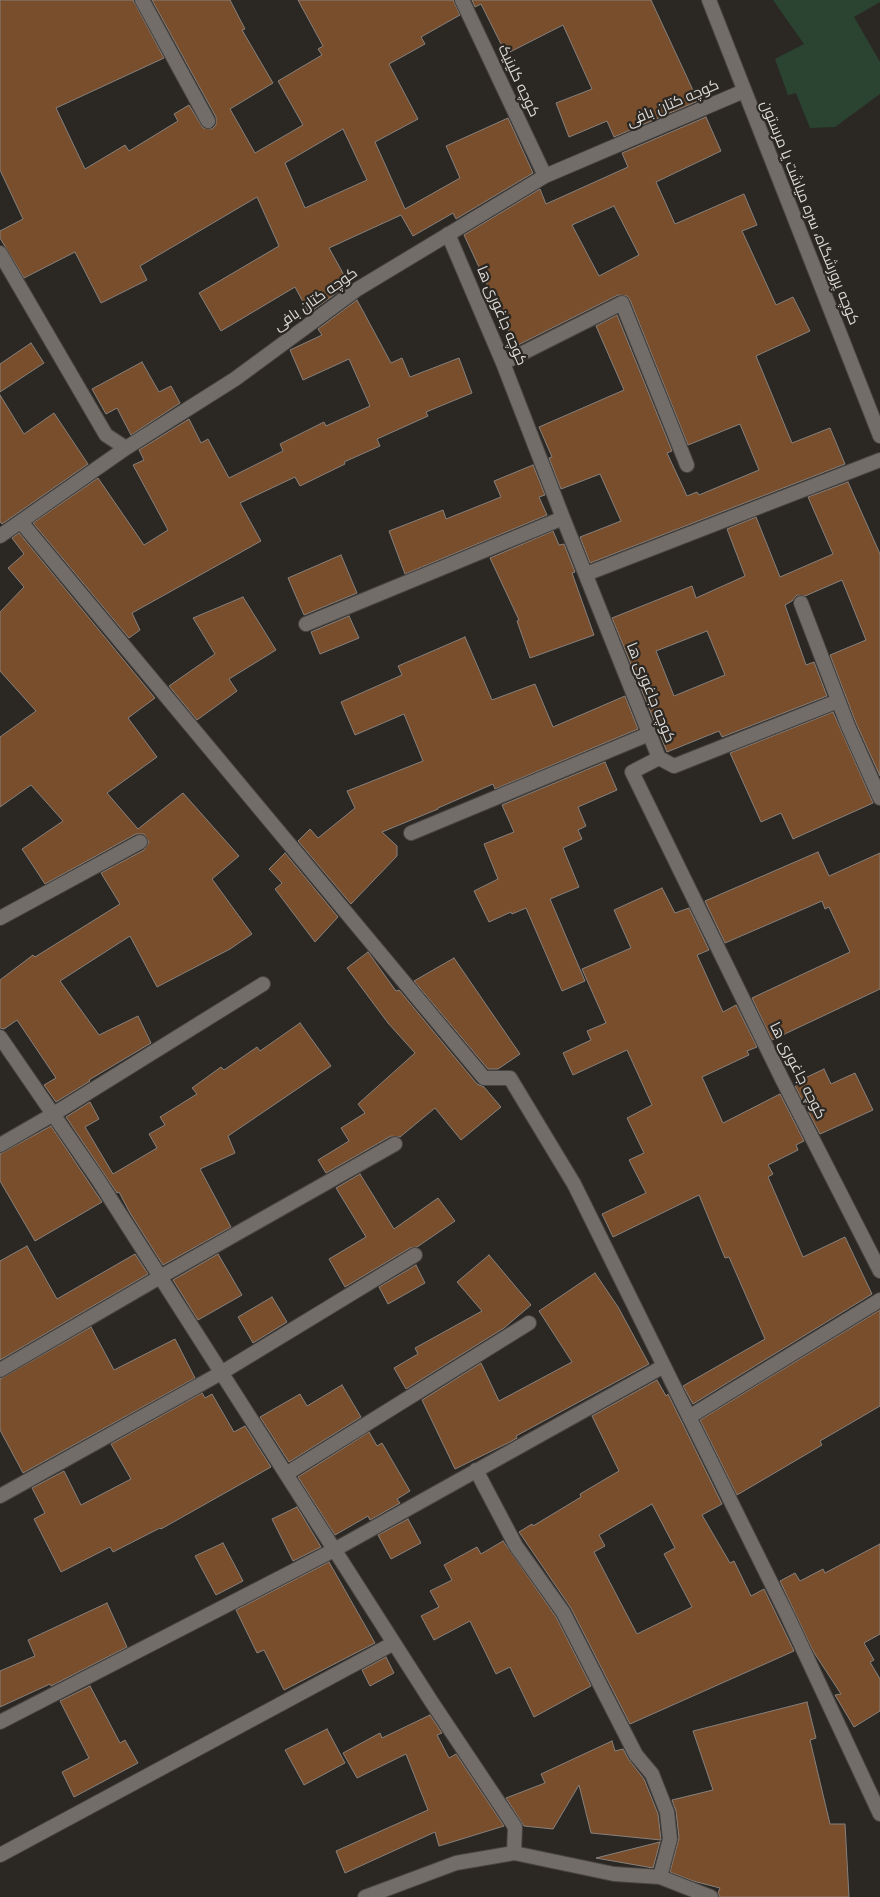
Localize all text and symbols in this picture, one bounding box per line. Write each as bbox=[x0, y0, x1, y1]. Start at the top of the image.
street label: کوچه کلینیک bbox=[493, 42, 543, 120]
street label: کوچه کتان بافی bbox=[624, 76, 722, 132]
street label: کوچه پرورشگاه، سره میاشت یا مرستون bbox=[756, 98, 862, 328]
street label: کوچه جاغوری ها bbox=[472, 263, 530, 369]
street label: کوچه کتان بافی bbox=[270, 264, 362, 336]
street label: کوچه جاغوری ها bbox=[622, 640, 678, 746]
street label: کوچه جاغوری ها bbox=[765, 1019, 829, 1123]

